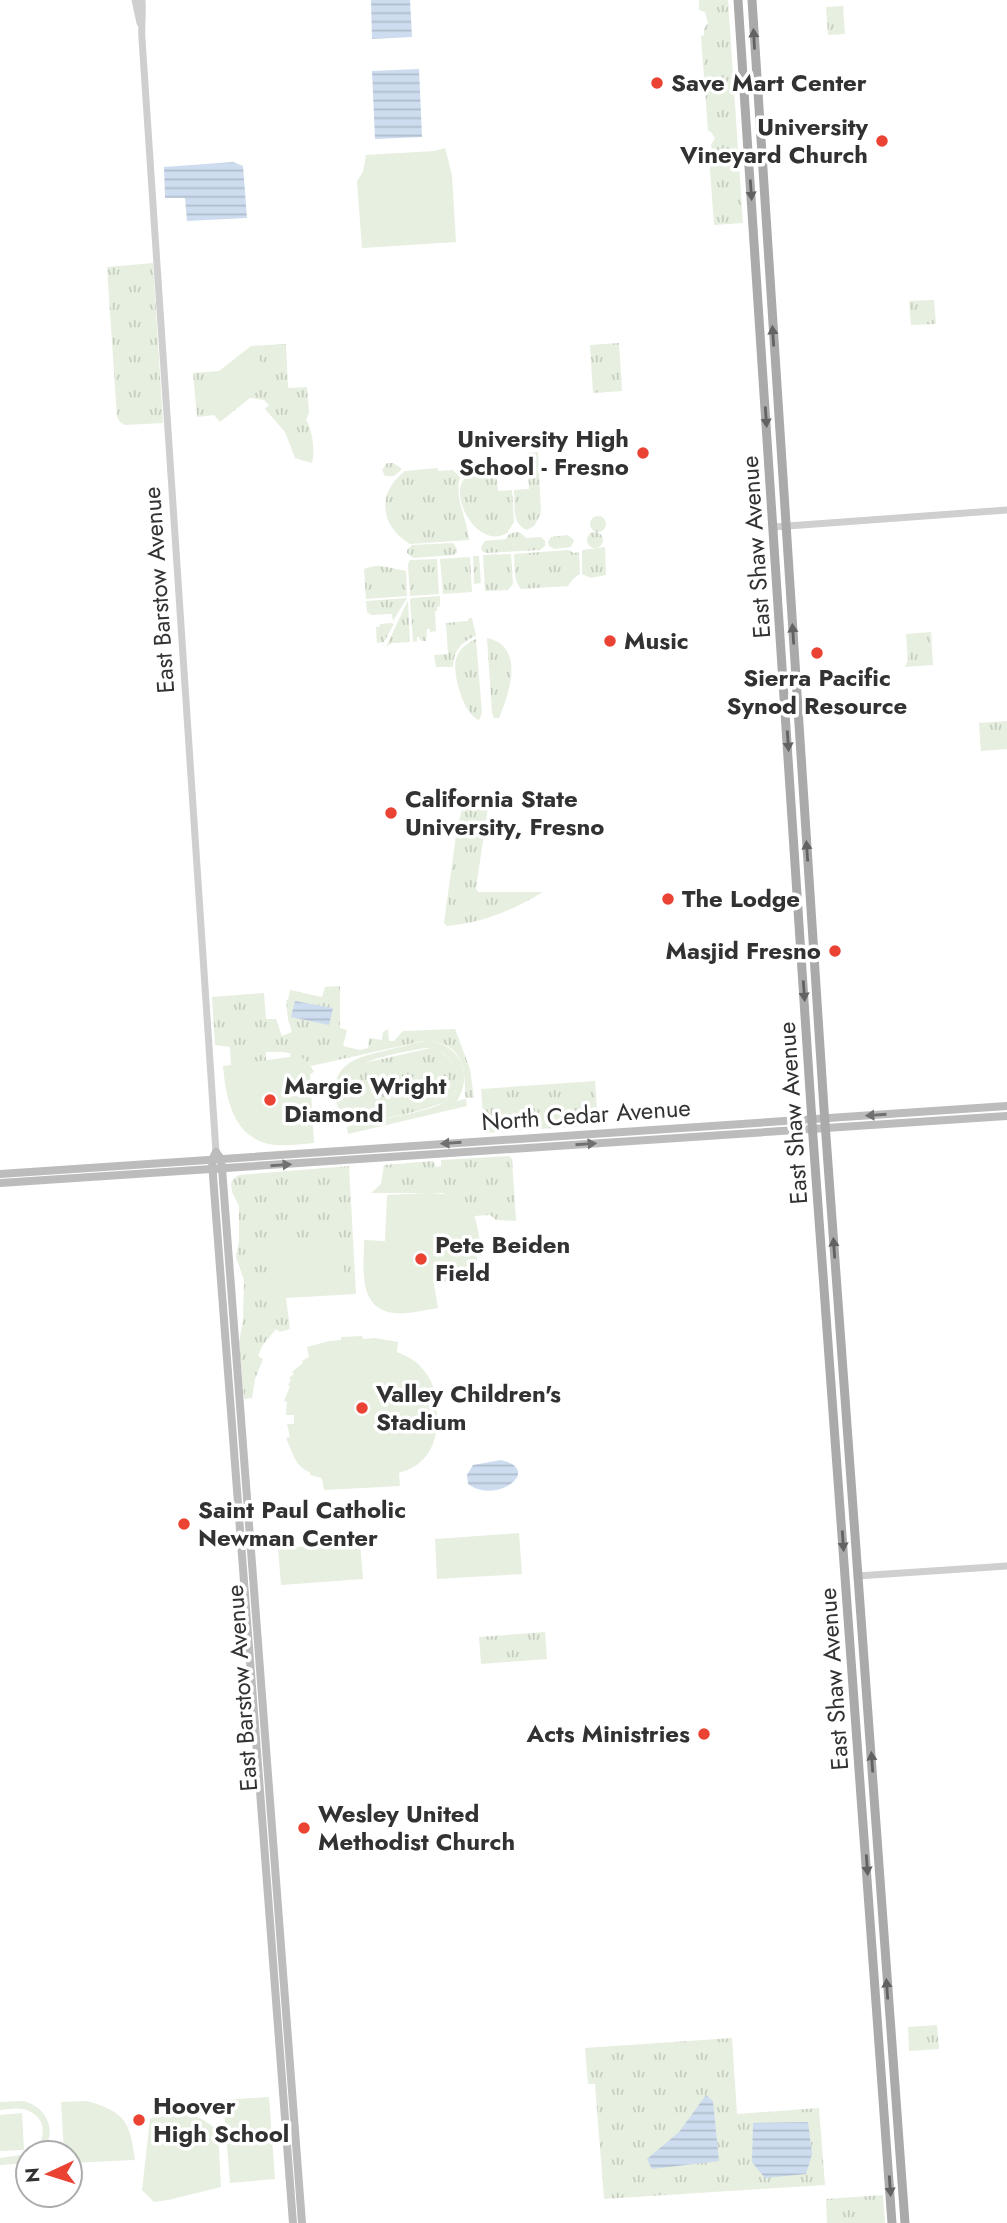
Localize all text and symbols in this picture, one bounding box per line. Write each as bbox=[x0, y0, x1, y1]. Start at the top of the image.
one-way arrow bbox=[749, 27, 760, 49]
place label: Save Mart Center bbox=[671, 65, 867, 100]
marker: Save Mart Center bbox=[649, 75, 665, 91]
place label: University Vineyard Church bbox=[679, 109, 868, 172]
marker: University Vineyard Church bbox=[874, 133, 890, 149]
one-way arrow bbox=[746, 180, 757, 202]
one-way arrow bbox=[767, 324, 778, 346]
one-way arrow bbox=[761, 407, 772, 429]
place label: University High School - Fresno bbox=[457, 421, 629, 484]
marker: University High School - Fresno bbox=[635, 445, 651, 461]
street label: East Shaw Avenue bbox=[732, 455, 779, 639]
street label: East Barstow Avenue bbox=[134, 486, 183, 695]
place label: Music bbox=[624, 623, 689, 658]
one-way arrow bbox=[787, 623, 798, 645]
marker: Music bbox=[602, 633, 618, 649]
marker: Sierra Pacific Synod Resource bbox=[809, 645, 825, 661]
place label: Sierra Pacific Synod Resource bbox=[727, 660, 907, 723]
one-way arrow bbox=[783, 731, 794, 753]
place label: California State University, Fresno bbox=[405, 781, 604, 844]
marker: California State University, Fresno bbox=[383, 805, 399, 821]
one-way arrow bbox=[801, 839, 812, 861]
place label: The Lodge bbox=[682, 881, 800, 916]
marker: The Lodge bbox=[660, 891, 676, 907]
place label: Masjid Fresno bbox=[666, 933, 821, 968]
marker: Masjid Fresno bbox=[827, 943, 843, 959]
one-way arrow bbox=[799, 981, 810, 1003]
street label: East Shaw Avenue bbox=[769, 1021, 816, 1205]
place label: Margie Wright Diamond bbox=[284, 1068, 447, 1131]
street label: North Cedar Avenue bbox=[480, 1090, 692, 1139]
marker: Margie Wright Diamond bbox=[262, 1092, 278, 1108]
one-way arrow bbox=[865, 1109, 887, 1120]
one-way arrow bbox=[440, 1138, 462, 1149]
one-way arrow bbox=[575, 1138, 597, 1149]
one-way arrow bbox=[270, 1159, 292, 1170]
place label: Pete Beiden Field bbox=[435, 1227, 570, 1290]
one-way arrow bbox=[828, 1237, 839, 1259]
marker: Pete Beiden Field bbox=[413, 1251, 429, 1267]
place label: Valley Children's Stadium bbox=[375, 1376, 561, 1439]
marker: Valley Children's Stadium bbox=[354, 1400, 370, 1416]
place label: Saint Paul Catholic Newman Center bbox=[198, 1492, 406, 1555]
marker: Saint Paul Catholic Newman Center bbox=[176, 1516, 192, 1532]
one-way arrow bbox=[838, 1531, 849, 1553]
street label: East Barstow Avenue bbox=[217, 1584, 266, 1793]
street label: East Shaw Avenue bbox=[810, 1587, 857, 1771]
place label: Acts Ministries bbox=[526, 1716, 690, 1751]
marker: Acts Ministries bbox=[696, 1726, 712, 1742]
one-way arrow bbox=[866, 1751, 877, 1773]
place label: Wesley United Methodist Church bbox=[318, 1796, 515, 1859]
marker: Wesley United Methodist Church bbox=[296, 1820, 312, 1836]
one-way arrow bbox=[861, 1854, 872, 1876]
one-way arrow bbox=[882, 1978, 893, 2000]
place label: Hoover High School bbox=[153, 2088, 289, 2151]
marker: Hoover High School bbox=[131, 2112, 147, 2128]
north arrow bbox=[14, 2139, 84, 2209]
text: N bbox=[19, 2167, 47, 2184]
one-way arrow bbox=[885, 2175, 896, 2197]

